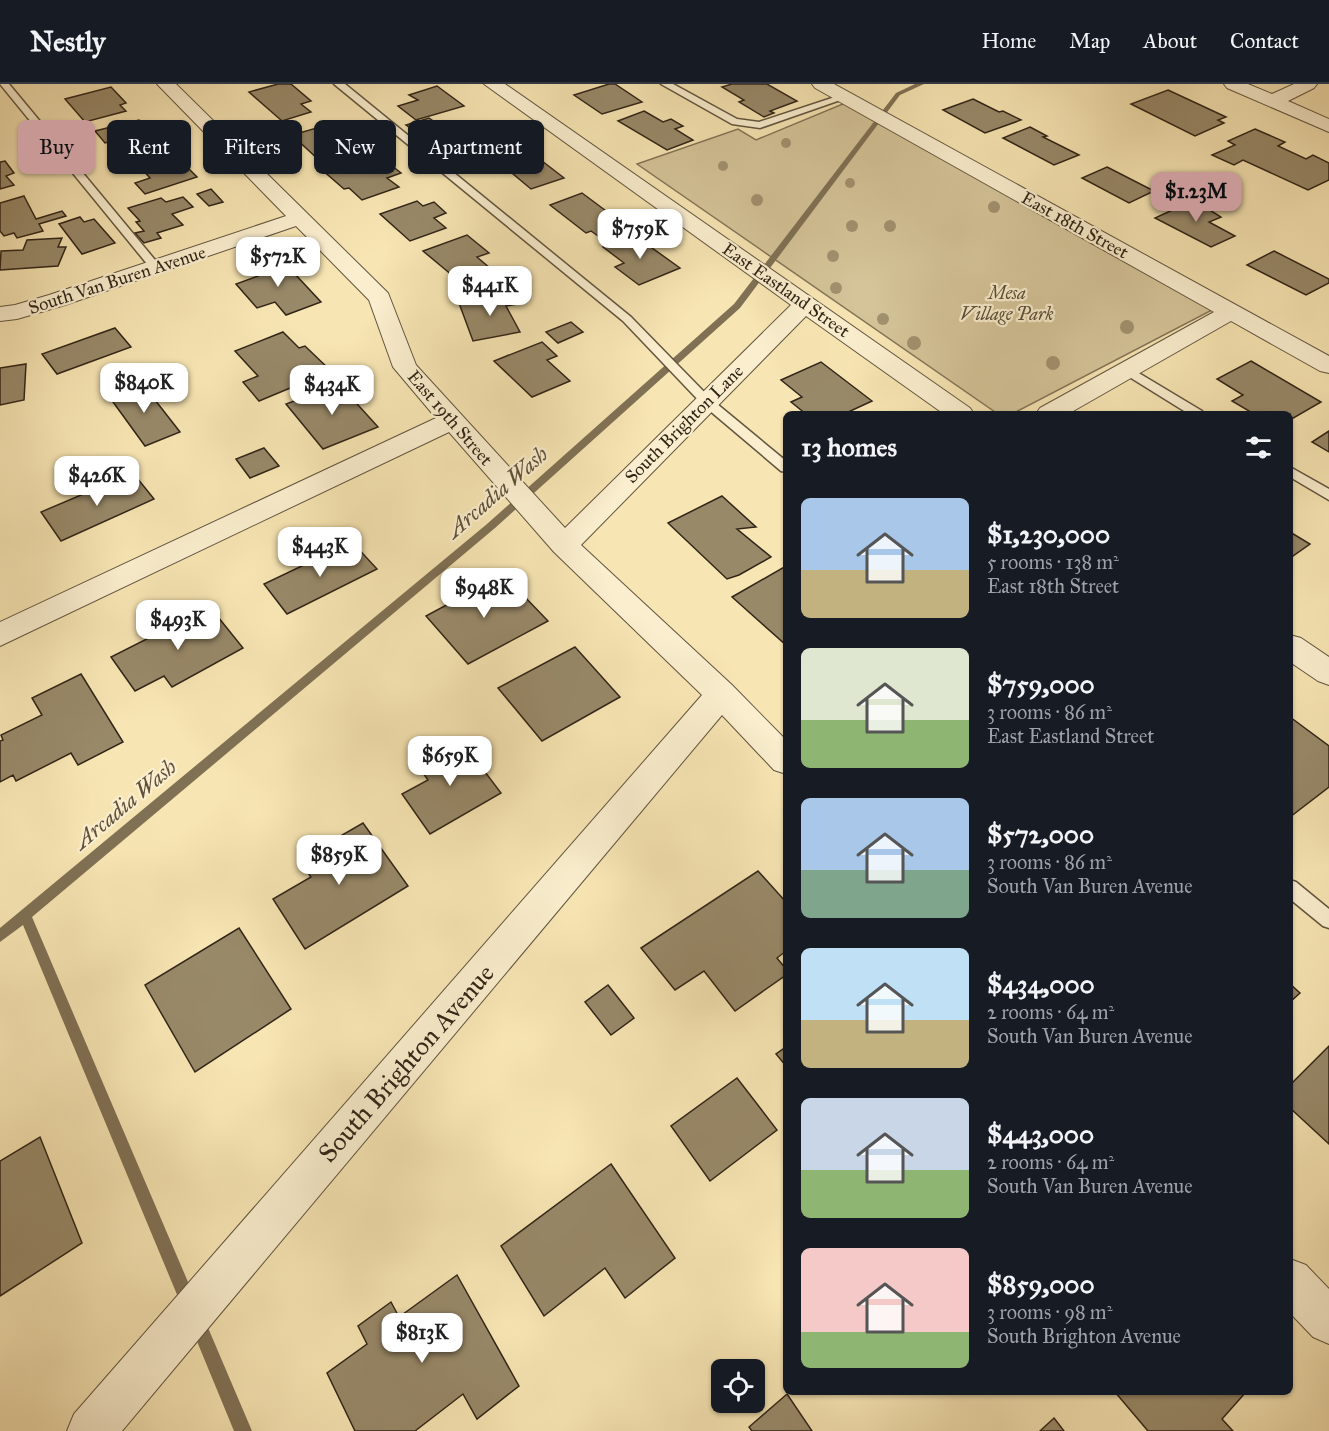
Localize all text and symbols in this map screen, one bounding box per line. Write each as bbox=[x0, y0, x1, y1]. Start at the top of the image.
text: Nestly bbox=[30, 24, 105, 59]
text: Home bbox=[981, 28, 1036, 54]
text: Map bbox=[1069, 28, 1110, 54]
text: About bbox=[1143, 28, 1197, 54]
text: Contact bbox=[1230, 28, 1299, 54]
chip: Buy bbox=[18, 120, 95, 174]
chip: Rent bbox=[107, 120, 191, 174]
chip: Filters bbox=[203, 120, 302, 174]
chip: New bbox=[314, 120, 396, 174]
chip: Apartment bbox=[408, 120, 544, 174]
pin: $1.23M bbox=[1147, 172, 1245, 223]
text: $1.23M bbox=[1165, 179, 1227, 203]
street label: East 18th Street bbox=[1018, 187, 1133, 264]
pin: $759K bbox=[598, 209, 682, 260]
text: $759K bbox=[612, 216, 668, 240]
pin: $572K bbox=[236, 237, 320, 288]
street label: East Eastland Street bbox=[718, 238, 854, 343]
street label: South Van Buren Avenue bbox=[26, 241, 208, 319]
text: $572K bbox=[250, 244, 306, 268]
pin: $441K bbox=[448, 266, 532, 317]
text: $441K bbox=[462, 273, 518, 297]
park label: Mesa Village Park bbox=[960, 282, 1054, 325]
street label: South Brighton Lane bbox=[620, 360, 749, 489]
pin: $840K bbox=[102, 363, 186, 414]
pin: $434K bbox=[290, 365, 374, 416]
street label: East 19th Street bbox=[403, 366, 498, 471]
text: $840K bbox=[114, 370, 174, 394]
text: $434K bbox=[304, 372, 360, 396]
text: 13 homes bbox=[801, 431, 897, 463]
icon: filters bbox=[1242, 431, 1275, 464]
water label: Arcadia Wash bbox=[439, 440, 554, 545]
pin: $426K bbox=[55, 456, 139, 507]
text: $426K bbox=[68, 463, 126, 487]
text: $1,230,000 bbox=[987, 518, 1110, 550]
icon: home bbox=[849, 522, 921, 594]
pin: $443K bbox=[278, 527, 362, 578]
text: $443K bbox=[292, 534, 348, 558]
text: 5 rooms · 138 m² bbox=[987, 550, 1119, 574]
pin: $948K bbox=[442, 568, 526, 619]
text: East 18th Street bbox=[987, 574, 1119, 598]
text: $948K bbox=[455, 575, 513, 599]
pin: $493K bbox=[136, 600, 220, 651]
text: $493K bbox=[150, 607, 206, 631]
text: $759,000 bbox=[987, 668, 1095, 700]
icon: home bbox=[849, 672, 921, 744]
text: 3 rooms · 86 m² bbox=[987, 700, 1112, 724]
text: East Eastland Street bbox=[987, 724, 1154, 748]
pin: $659K bbox=[408, 736, 492, 787]
text: $659K bbox=[422, 743, 478, 767]
water label: Arcadia Wash bbox=[67, 753, 182, 856]
text: $572,000 bbox=[987, 818, 1094, 850]
icon: home bbox=[849, 822, 921, 894]
pin: $859K bbox=[297, 835, 381, 886]
text: $859K bbox=[311, 842, 367, 866]
text: 3 rooms · 86 m² bbox=[987, 850, 1112, 874]
text: South Van Buren Avenue bbox=[987, 874, 1193, 898]
street label: South Brighton Avenue bbox=[311, 957, 501, 1169]
text: $434,000 bbox=[987, 968, 1095, 1000]
icon: home bbox=[849, 972, 921, 1044]
text: 2 rooms · 64 m² bbox=[987, 1000, 1114, 1024]
text: South Van Buren Avenue bbox=[987, 1024, 1193, 1048]
text: $443,000 bbox=[987, 1118, 1094, 1150]
icon: home bbox=[849, 1122, 921, 1194]
text: 2 rooms · 64 m² bbox=[987, 1150, 1114, 1174]
text: South Van Buren Avenue bbox=[987, 1174, 1193, 1198]
text: $859,000 bbox=[987, 1268, 1095, 1300]
icon: home bbox=[849, 1272, 921, 1344]
text: 3 rooms · 98 m² bbox=[987, 1300, 1112, 1324]
pin: $813K bbox=[380, 1313, 464, 1364]
text: $813K bbox=[396, 1320, 448, 1344]
text: South Brighton Avenue bbox=[987, 1324, 1181, 1348]
map controls bbox=[711, 1359, 765, 1413]
button: locate bbox=[711, 1359, 765, 1413]

